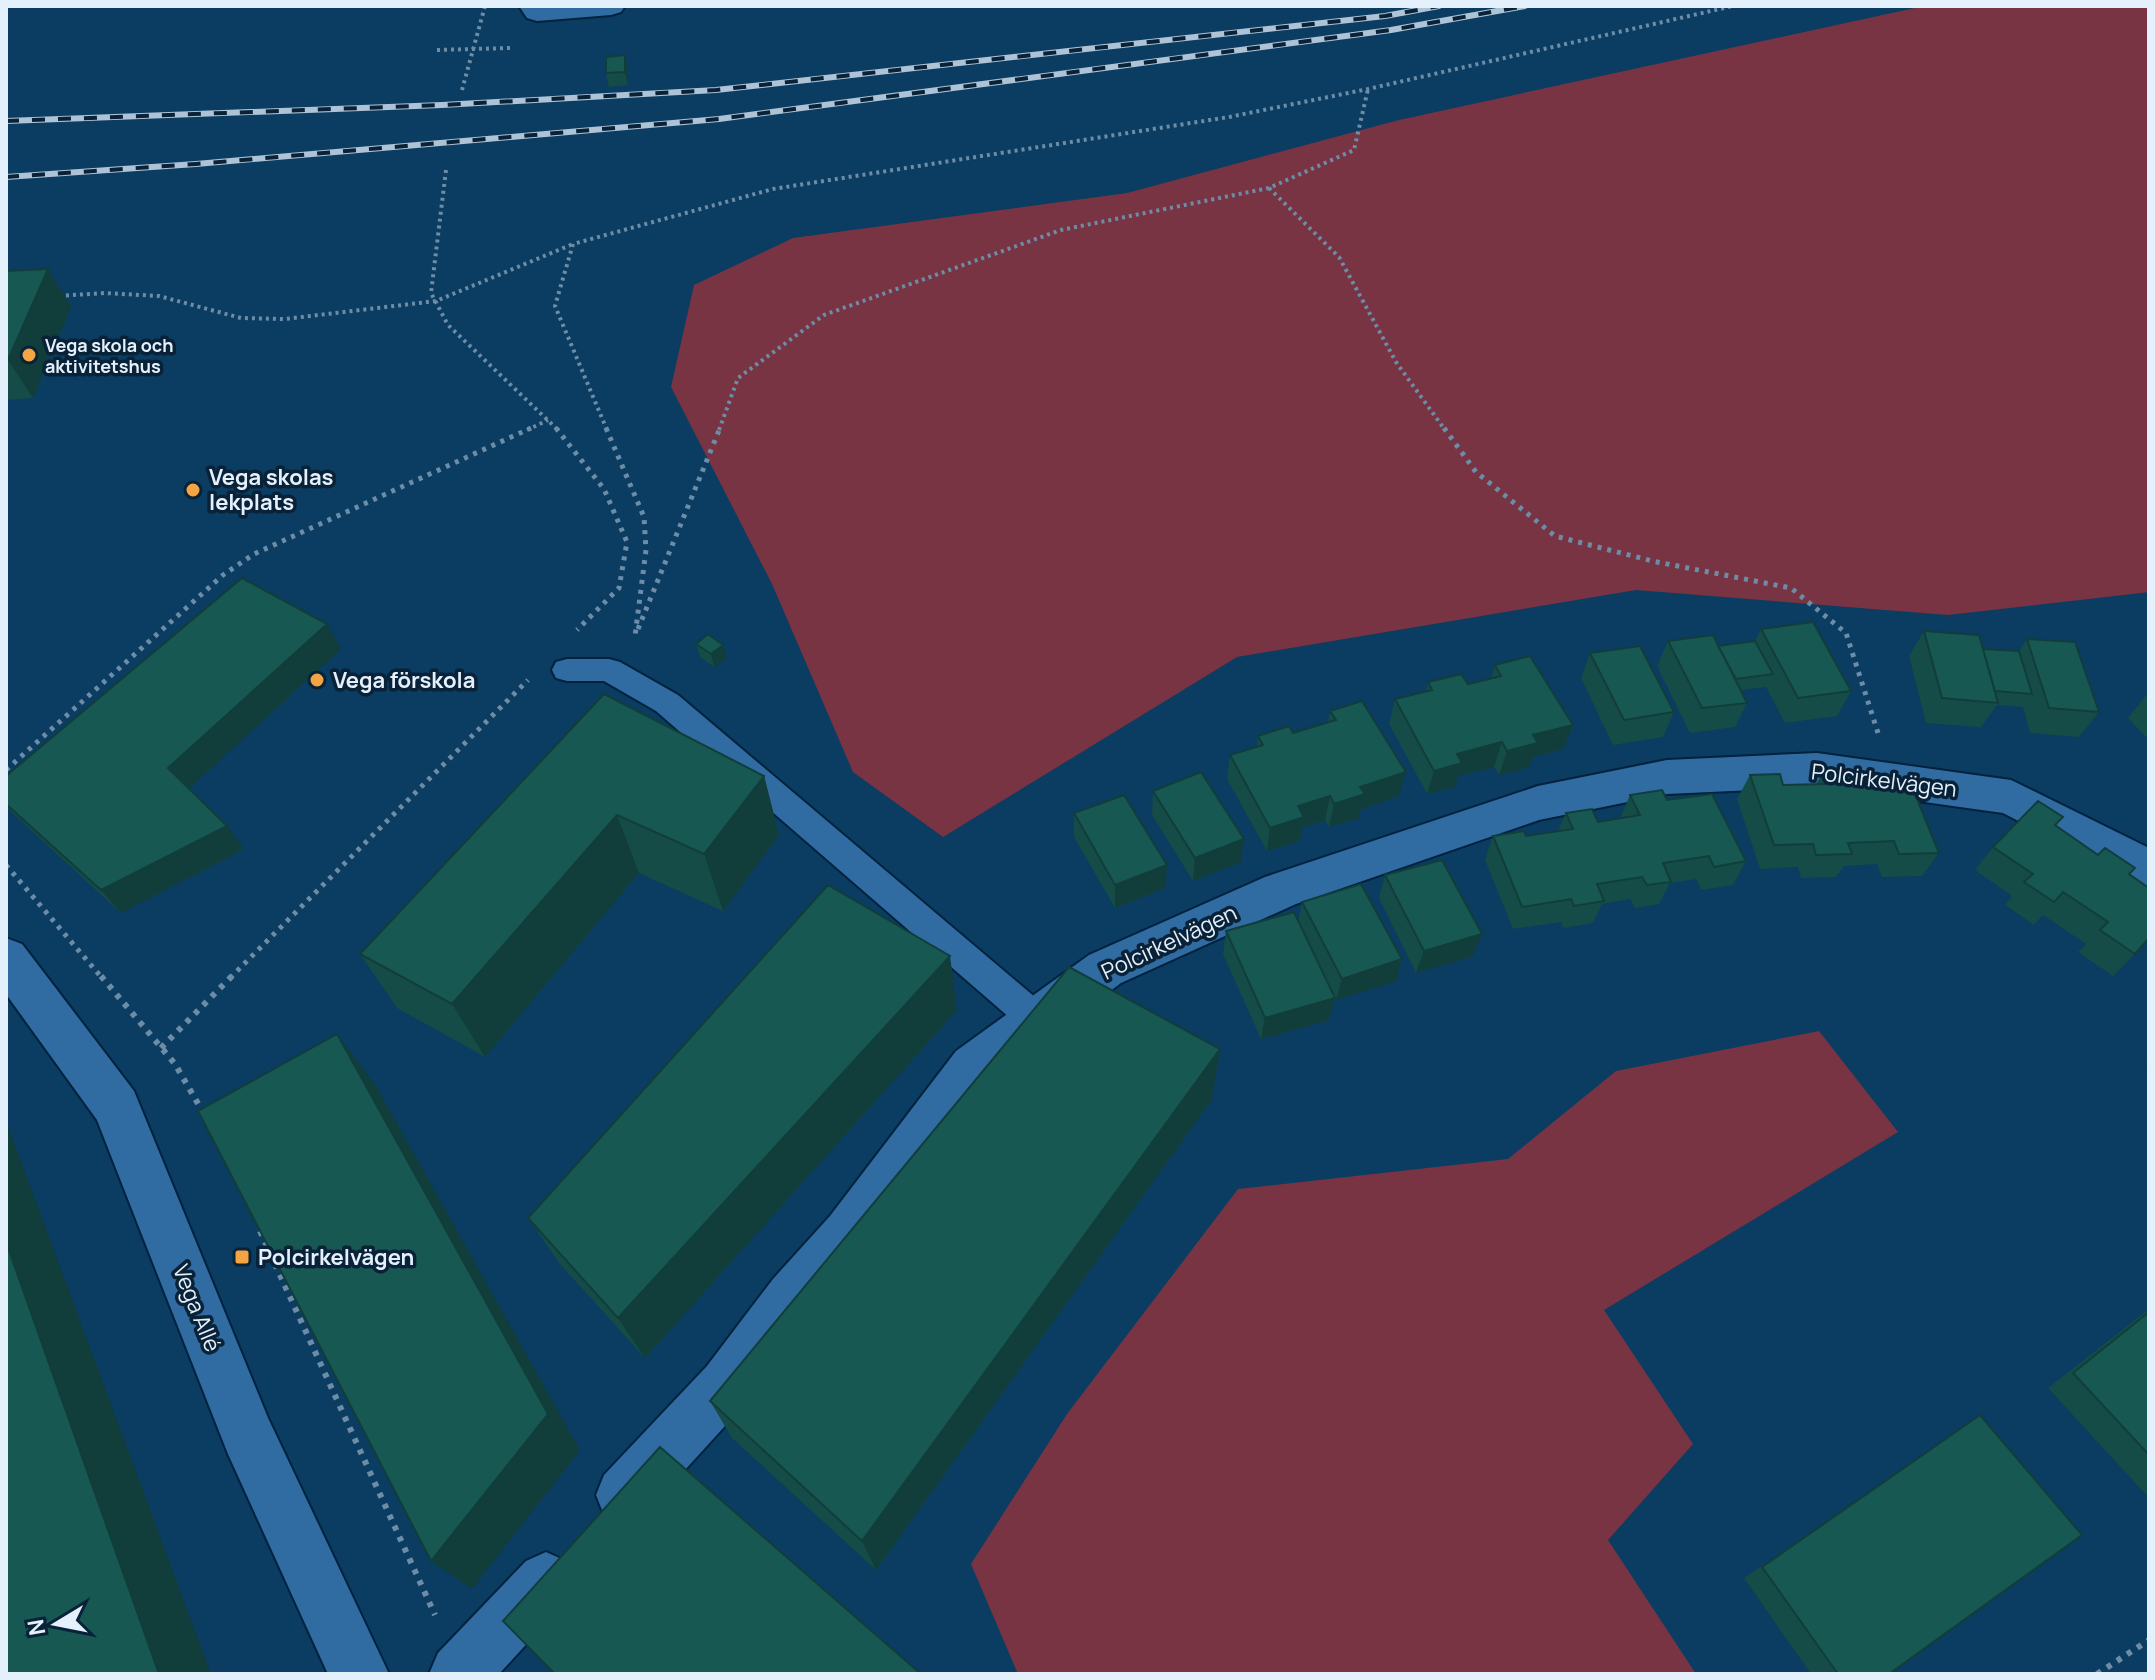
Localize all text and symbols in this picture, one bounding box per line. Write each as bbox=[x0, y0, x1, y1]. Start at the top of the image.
place label: Vega skola och aktivitetshus bbox=[45, 333, 173, 378]
marker: Vega skola och aktivitetshus bbox=[20, 346, 38, 364]
place label: Vega skolas lekplats bbox=[209, 462, 334, 517]
marker: Vega skolas lekplats bbox=[184, 481, 202, 499]
place label: Vega förskola bbox=[333, 665, 475, 695]
marker: Vega förskola bbox=[308, 671, 326, 689]
street label: Polcirkelvägen bbox=[1810, 756, 1958, 804]
street label: Polcirkelvägen bbox=[1096, 897, 1242, 987]
place label: Polcirkelvägen bbox=[258, 1242, 414, 1272]
marker: Polcirkelvägen bbox=[233, 1248, 251, 1266]
street label: Vega Allé bbox=[166, 1260, 228, 1356]
north arrow bbox=[16, 1584, 96, 1664]
text: N bbox=[20, 1617, 52, 1638]

